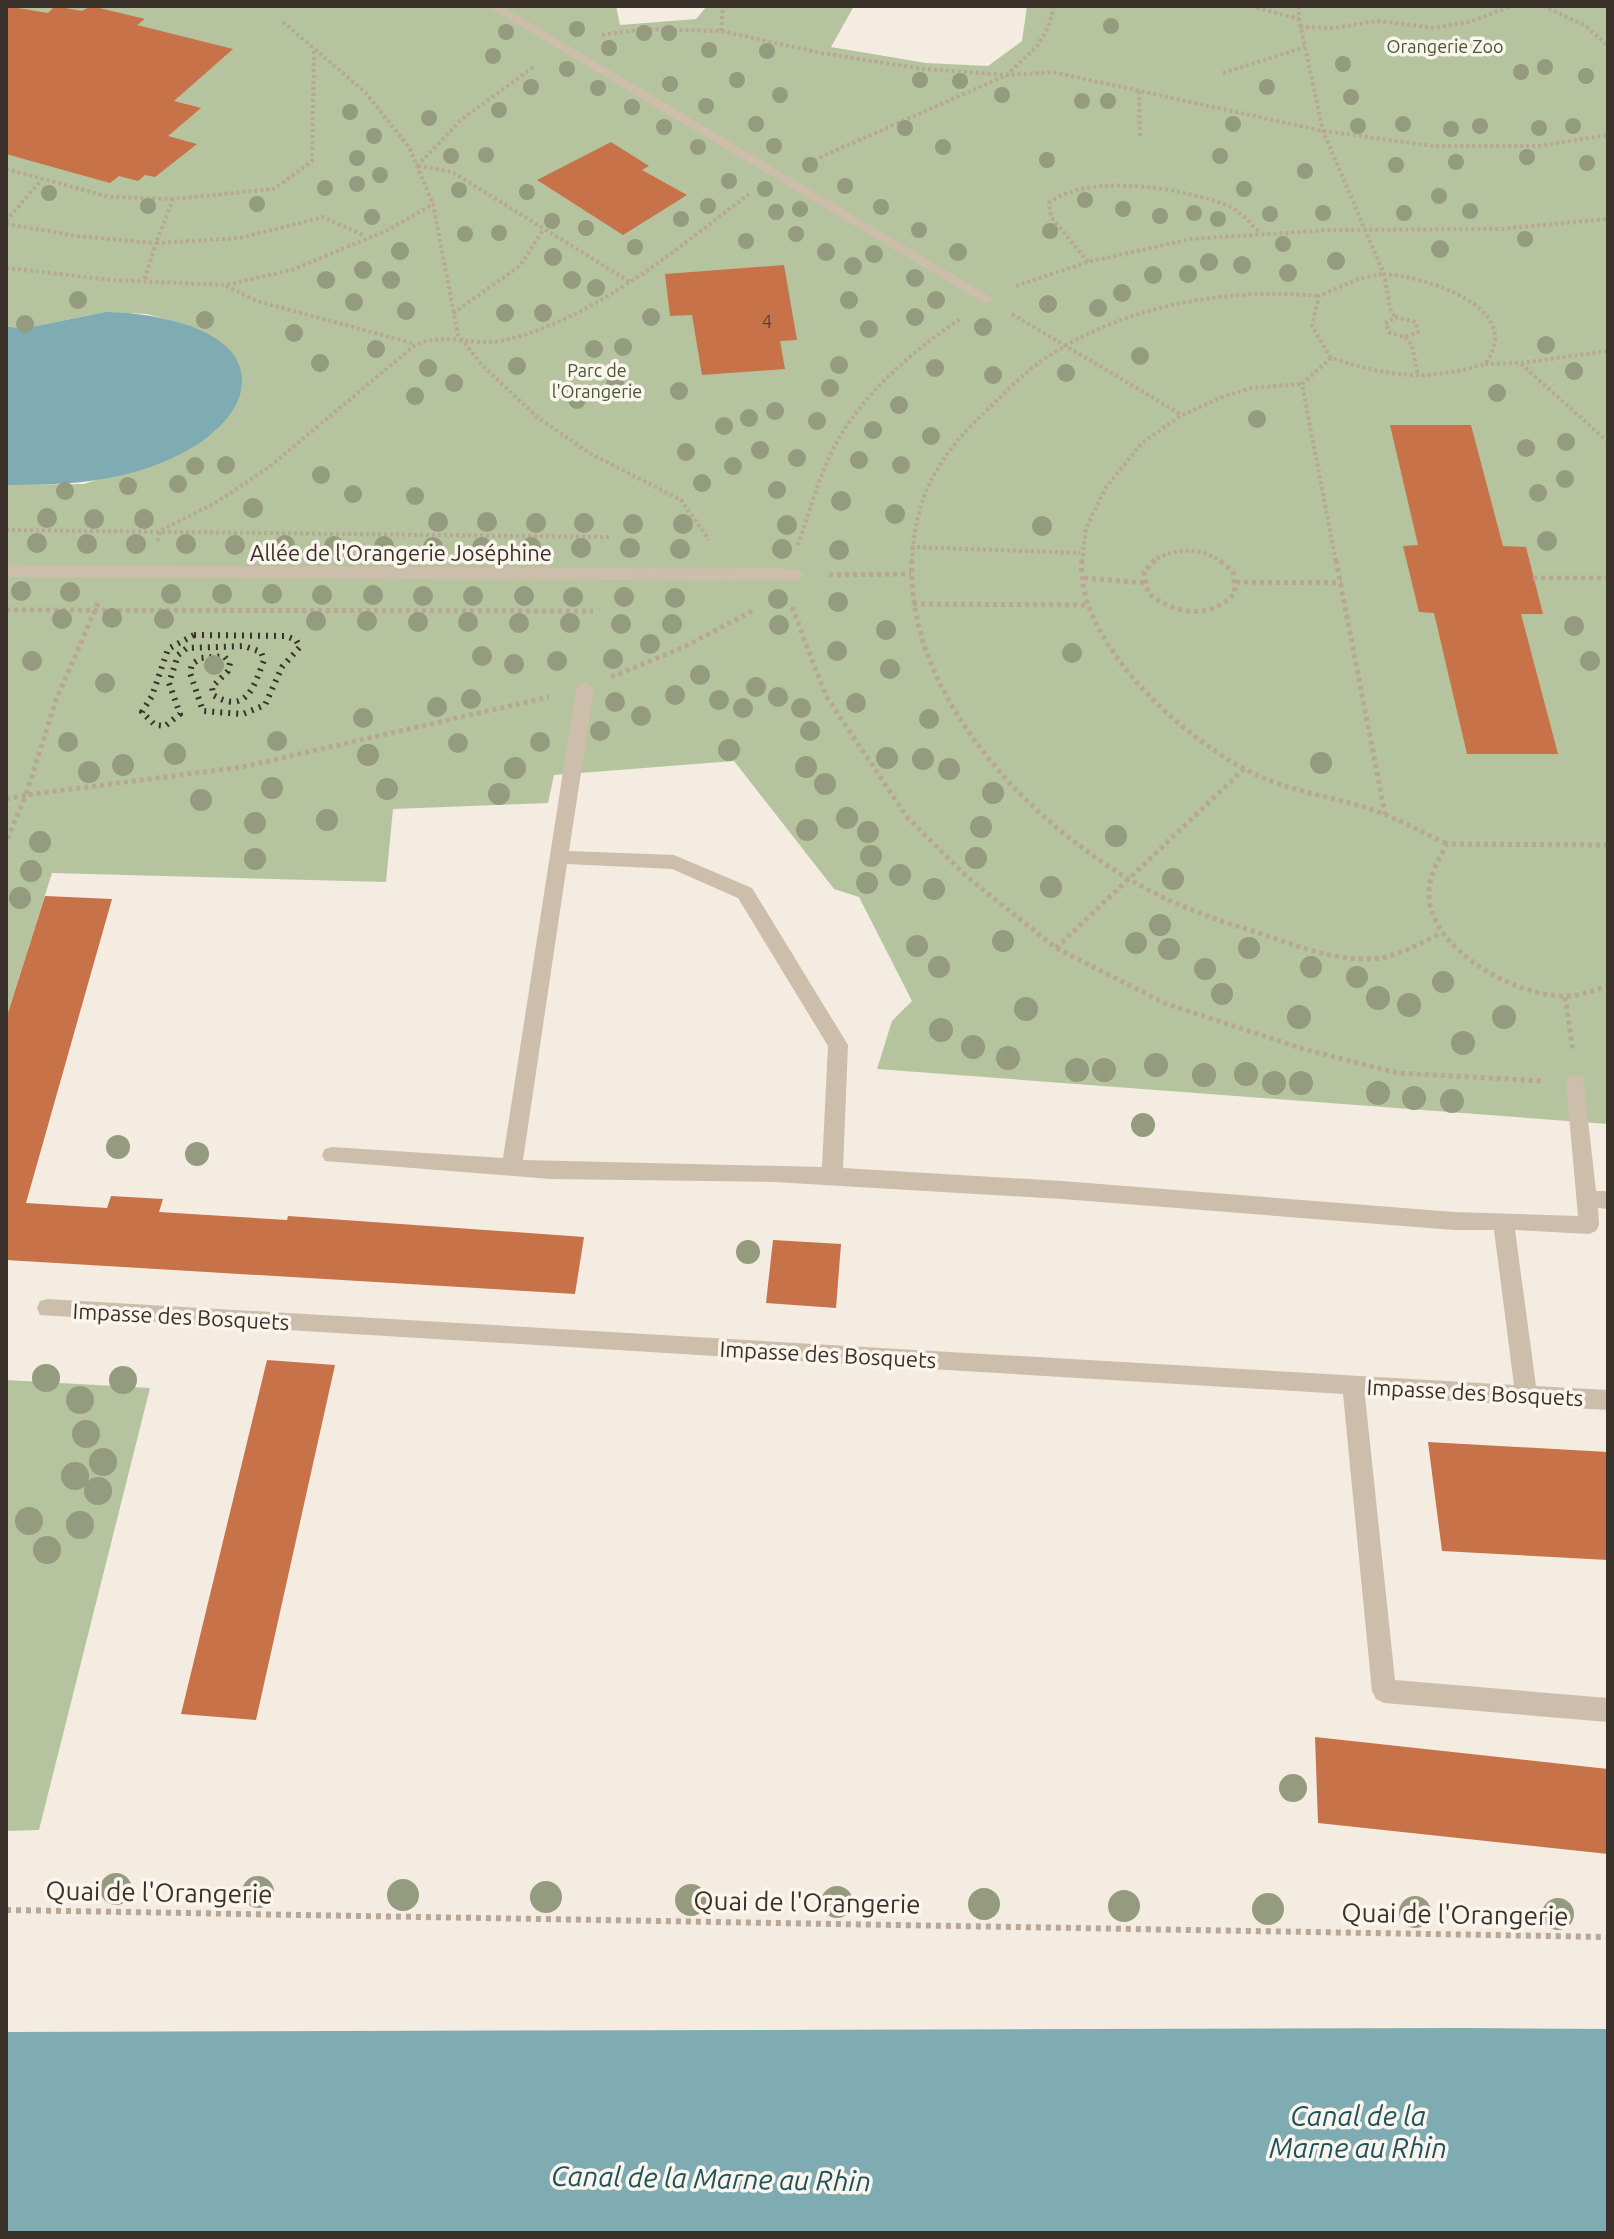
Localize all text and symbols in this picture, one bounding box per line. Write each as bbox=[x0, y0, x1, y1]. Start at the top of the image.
park label: Orangerie Zoo bbox=[1387, 36, 1503, 56]
house number: 4 bbox=[762, 311, 772, 331]
park label: Parc de l'Orangerie bbox=[552, 360, 642, 401]
street label: Allée de l'Orangerie Joséphine bbox=[250, 540, 552, 565]
street label: Impasse des Bosquets bbox=[72, 1298, 290, 1334]
street label: Impasse des Bosquets bbox=[719, 1336, 937, 1372]
street label: Impasse des Bosquets bbox=[1366, 1374, 1584, 1410]
street label: Quai de l'Orangerie bbox=[45, 1876, 273, 1908]
street label: Quai de l'Orangerie bbox=[693, 1886, 921, 1918]
street label: Quai de l'Orangerie bbox=[1341, 1898, 1569, 1930]
water label: Canal de la Marne au Rhin bbox=[1269, 2100, 1447, 2163]
water label: Canal de la Marne au Rhin bbox=[551, 2160, 871, 2196]

